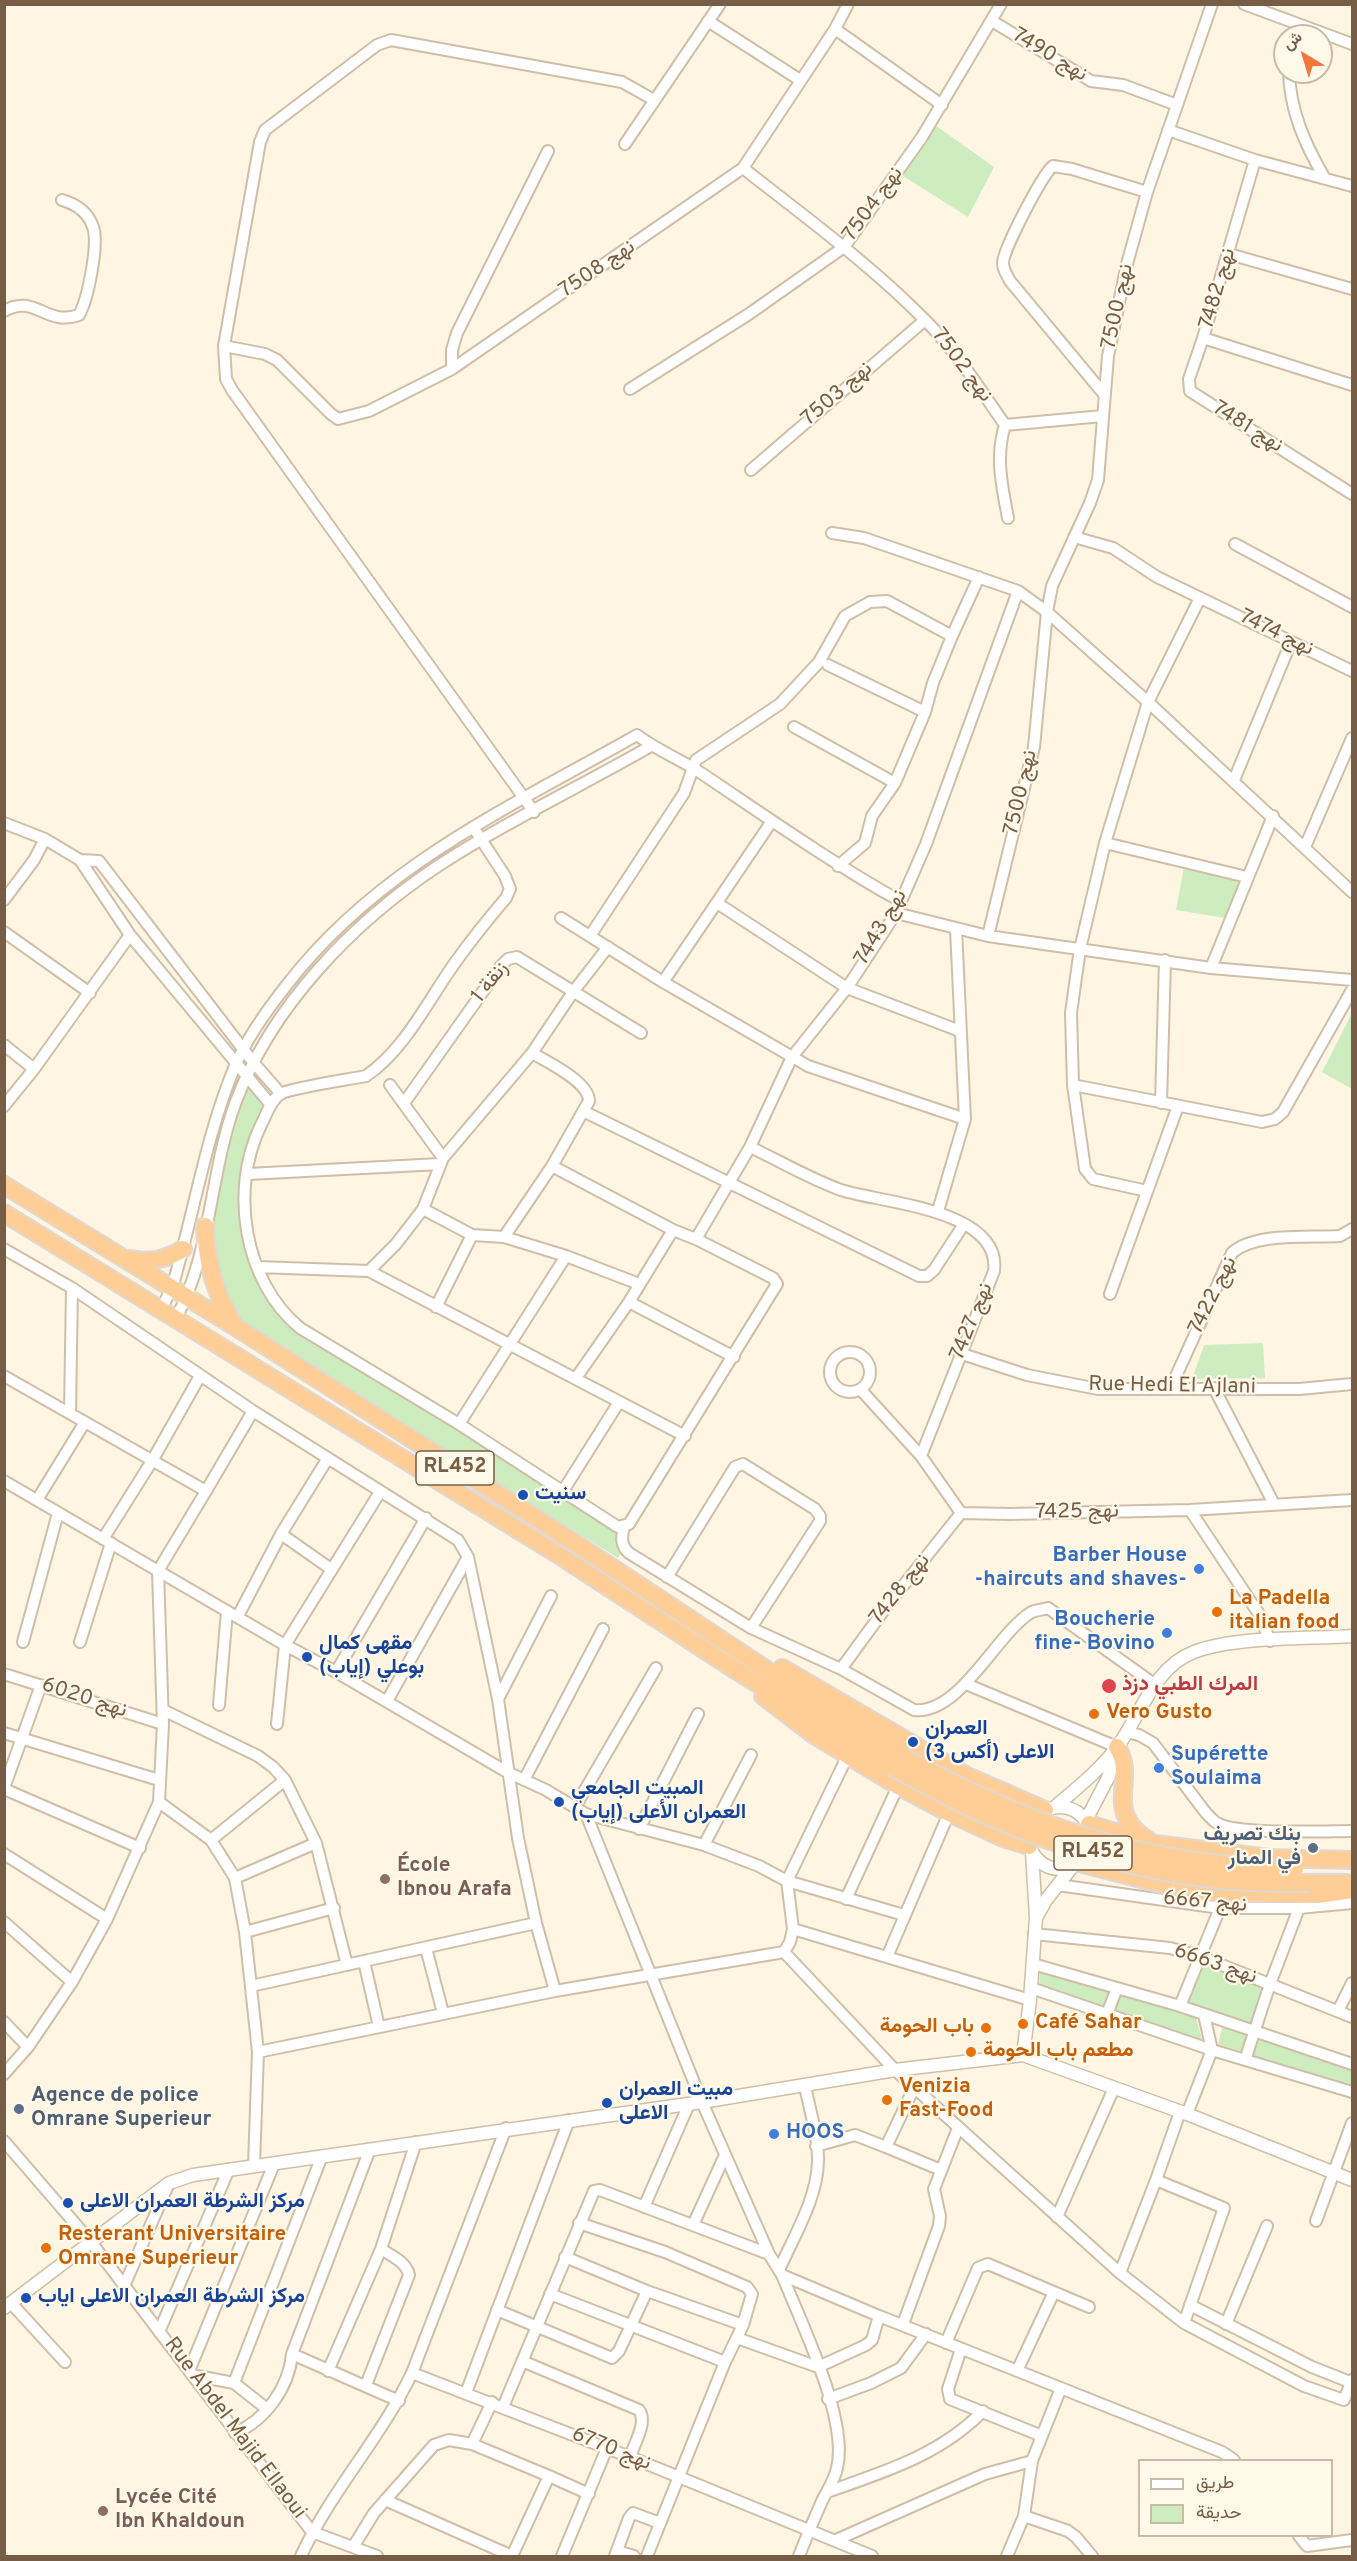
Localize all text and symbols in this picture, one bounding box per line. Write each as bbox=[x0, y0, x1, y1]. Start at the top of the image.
street label: نهج 7490 bbox=[1007, 24, 1091, 88]
north arrow bbox=[1273, 24, 1333, 84]
text: ش bbox=[1279, 28, 1307, 55]
street label: نهج 7504 bbox=[838, 163, 910, 247]
street label: نهج 7508 bbox=[555, 235, 641, 305]
street label: نهج 7482 bbox=[1195, 246, 1243, 332]
street label: نهج 7500 bbox=[1098, 262, 1140, 352]
street label: نهج 7502 bbox=[925, 324, 997, 408]
street label: نهج 7503 bbox=[797, 357, 879, 433]
street label: نهج 7481 bbox=[1207, 397, 1287, 459]
street label: نهج 7474 bbox=[1235, 605, 1317, 663]
street label: نهج 7500 bbox=[1000, 748, 1044, 838]
street label: نهج 7443 bbox=[850, 886, 914, 970]
street label: زنقة 1 bbox=[467, 957, 515, 1009]
street label: نهج 7422 bbox=[1184, 1253, 1244, 1339]
street label: نهج 7427 bbox=[946, 1280, 1000, 1364]
street label: Rue Hedi El Ajlani bbox=[1088, 1373, 1256, 1401]
road number: RL452 bbox=[416, 1451, 494, 1485]
place label: سنيت bbox=[535, 1482, 586, 1508]
marker: سنيت bbox=[516, 1488, 530, 1502]
street label: نهج 7425 bbox=[1035, 1500, 1119, 1526]
place label: Barber House -haircuts and shaves- bbox=[975, 1544, 1187, 1594]
street label: نهج 7428 bbox=[865, 1549, 937, 1631]
marker: Barber House -haircuts and shaves- bbox=[1192, 1562, 1206, 1576]
place label: La Padella italian food bbox=[1229, 1587, 1340, 1637]
marker: La Padella italian food bbox=[1210, 1605, 1224, 1619]
place label: Boucherie fine- Bovino bbox=[1035, 1608, 1155, 1658]
marker: Boucherie fine- Bovino bbox=[1160, 1626, 1174, 1640]
place label: مقهى كمال بوعلي (إياب) bbox=[319, 1632, 424, 1682]
marker: مقهى كمال بوعلي (إياب) bbox=[300, 1650, 314, 1664]
street label: نهج 6020 bbox=[38, 1673, 130, 1725]
place label: المرك الطبي دزذ bbox=[1122, 1673, 1258, 1699]
marker: المرك الطبي دزذ bbox=[1100, 1677, 1118, 1695]
place label: Vero Gusto bbox=[1106, 1701, 1212, 1727]
marker: Vero Gusto bbox=[1087, 1707, 1101, 1721]
place label: العمران الاعلى (أكس 3) bbox=[925, 1717, 1054, 1767]
marker: العمران الاعلى (أكس 3) bbox=[906, 1735, 920, 1749]
place label: Supérette Soulaima bbox=[1171, 1743, 1268, 1793]
marker: Supérette Soulaima bbox=[1152, 1761, 1166, 1775]
place label: المبيت الجامعي العمران الأعلى (إياب) bbox=[571, 1777, 746, 1827]
marker: المبيت الجامعي العمران الأعلى (إياب) bbox=[552, 1795, 566, 1809]
place label: بنك تصريف في المنار bbox=[1203, 1823, 1301, 1873]
road number: RL452 bbox=[1054, 1836, 1132, 1870]
marker: بنك تصريف في المنار bbox=[1306, 1841, 1320, 1855]
place label: École Ibnou Arafa bbox=[397, 1854, 512, 1904]
marker: École Ibnou Arafa bbox=[378, 1872, 392, 1886]
street label: نهج 6667 bbox=[1162, 1887, 1248, 1919]
street label: نهج 6663 bbox=[1170, 1939, 1260, 1991]
place label: Café Sahar bbox=[1035, 2011, 1142, 2037]
place label: باب الحومة bbox=[880, 2015, 974, 2041]
marker: Café Sahar bbox=[1016, 2017, 1030, 2031]
marker: باب الحومة bbox=[979, 2021, 993, 2035]
place label: مطعم باب الحومة bbox=[983, 2039, 1134, 2065]
marker: مطعم باب الحومة bbox=[964, 2045, 978, 2059]
place label: Venizia Fast-Food bbox=[899, 2075, 994, 2125]
place label: مبيت العمران الاعلى bbox=[619, 2078, 733, 2128]
place label: Agence de police Omrane Superieur bbox=[31, 2084, 211, 2134]
marker: Venizia Fast-Food bbox=[880, 2093, 894, 2107]
marker: مبيت العمران الاعلى bbox=[600, 2096, 614, 2110]
marker: Agence de police Omrane Superieur bbox=[12, 2102, 26, 2116]
place label: HOOS bbox=[786, 2121, 844, 2147]
marker: HOOS bbox=[767, 2127, 781, 2141]
place label: مركز الشرطة العمران الاعلى bbox=[80, 2190, 305, 2216]
marker: مركز الشرطة العمران الاعلى bbox=[61, 2196, 75, 2210]
place label: Resterant Universitaire Omrane Superieur bbox=[58, 2223, 286, 2273]
marker: Resterant Universitaire Omrane Superieur bbox=[39, 2241, 53, 2255]
place label: مركز الشرطة العمران الاعلى اياب bbox=[38, 2285, 305, 2311]
marker: مركز الشرطة العمران الاعلى اياب bbox=[19, 2291, 33, 2305]
street label: Rue Abdel Majid Ellaoui bbox=[158, 2333, 310, 2525]
street label: نهج 6770 bbox=[568, 2423, 654, 2477]
legend bbox=[1138, 2459, 1333, 2537]
text: طريق bbox=[1196, 2472, 1234, 2495]
place label: Lycée Cité Ibn Khaldoun bbox=[115, 2486, 245, 2536]
text: حديقة bbox=[1196, 2502, 1242, 2525]
marker: Lycée Cité Ibn Khaldoun bbox=[96, 2504, 110, 2518]

